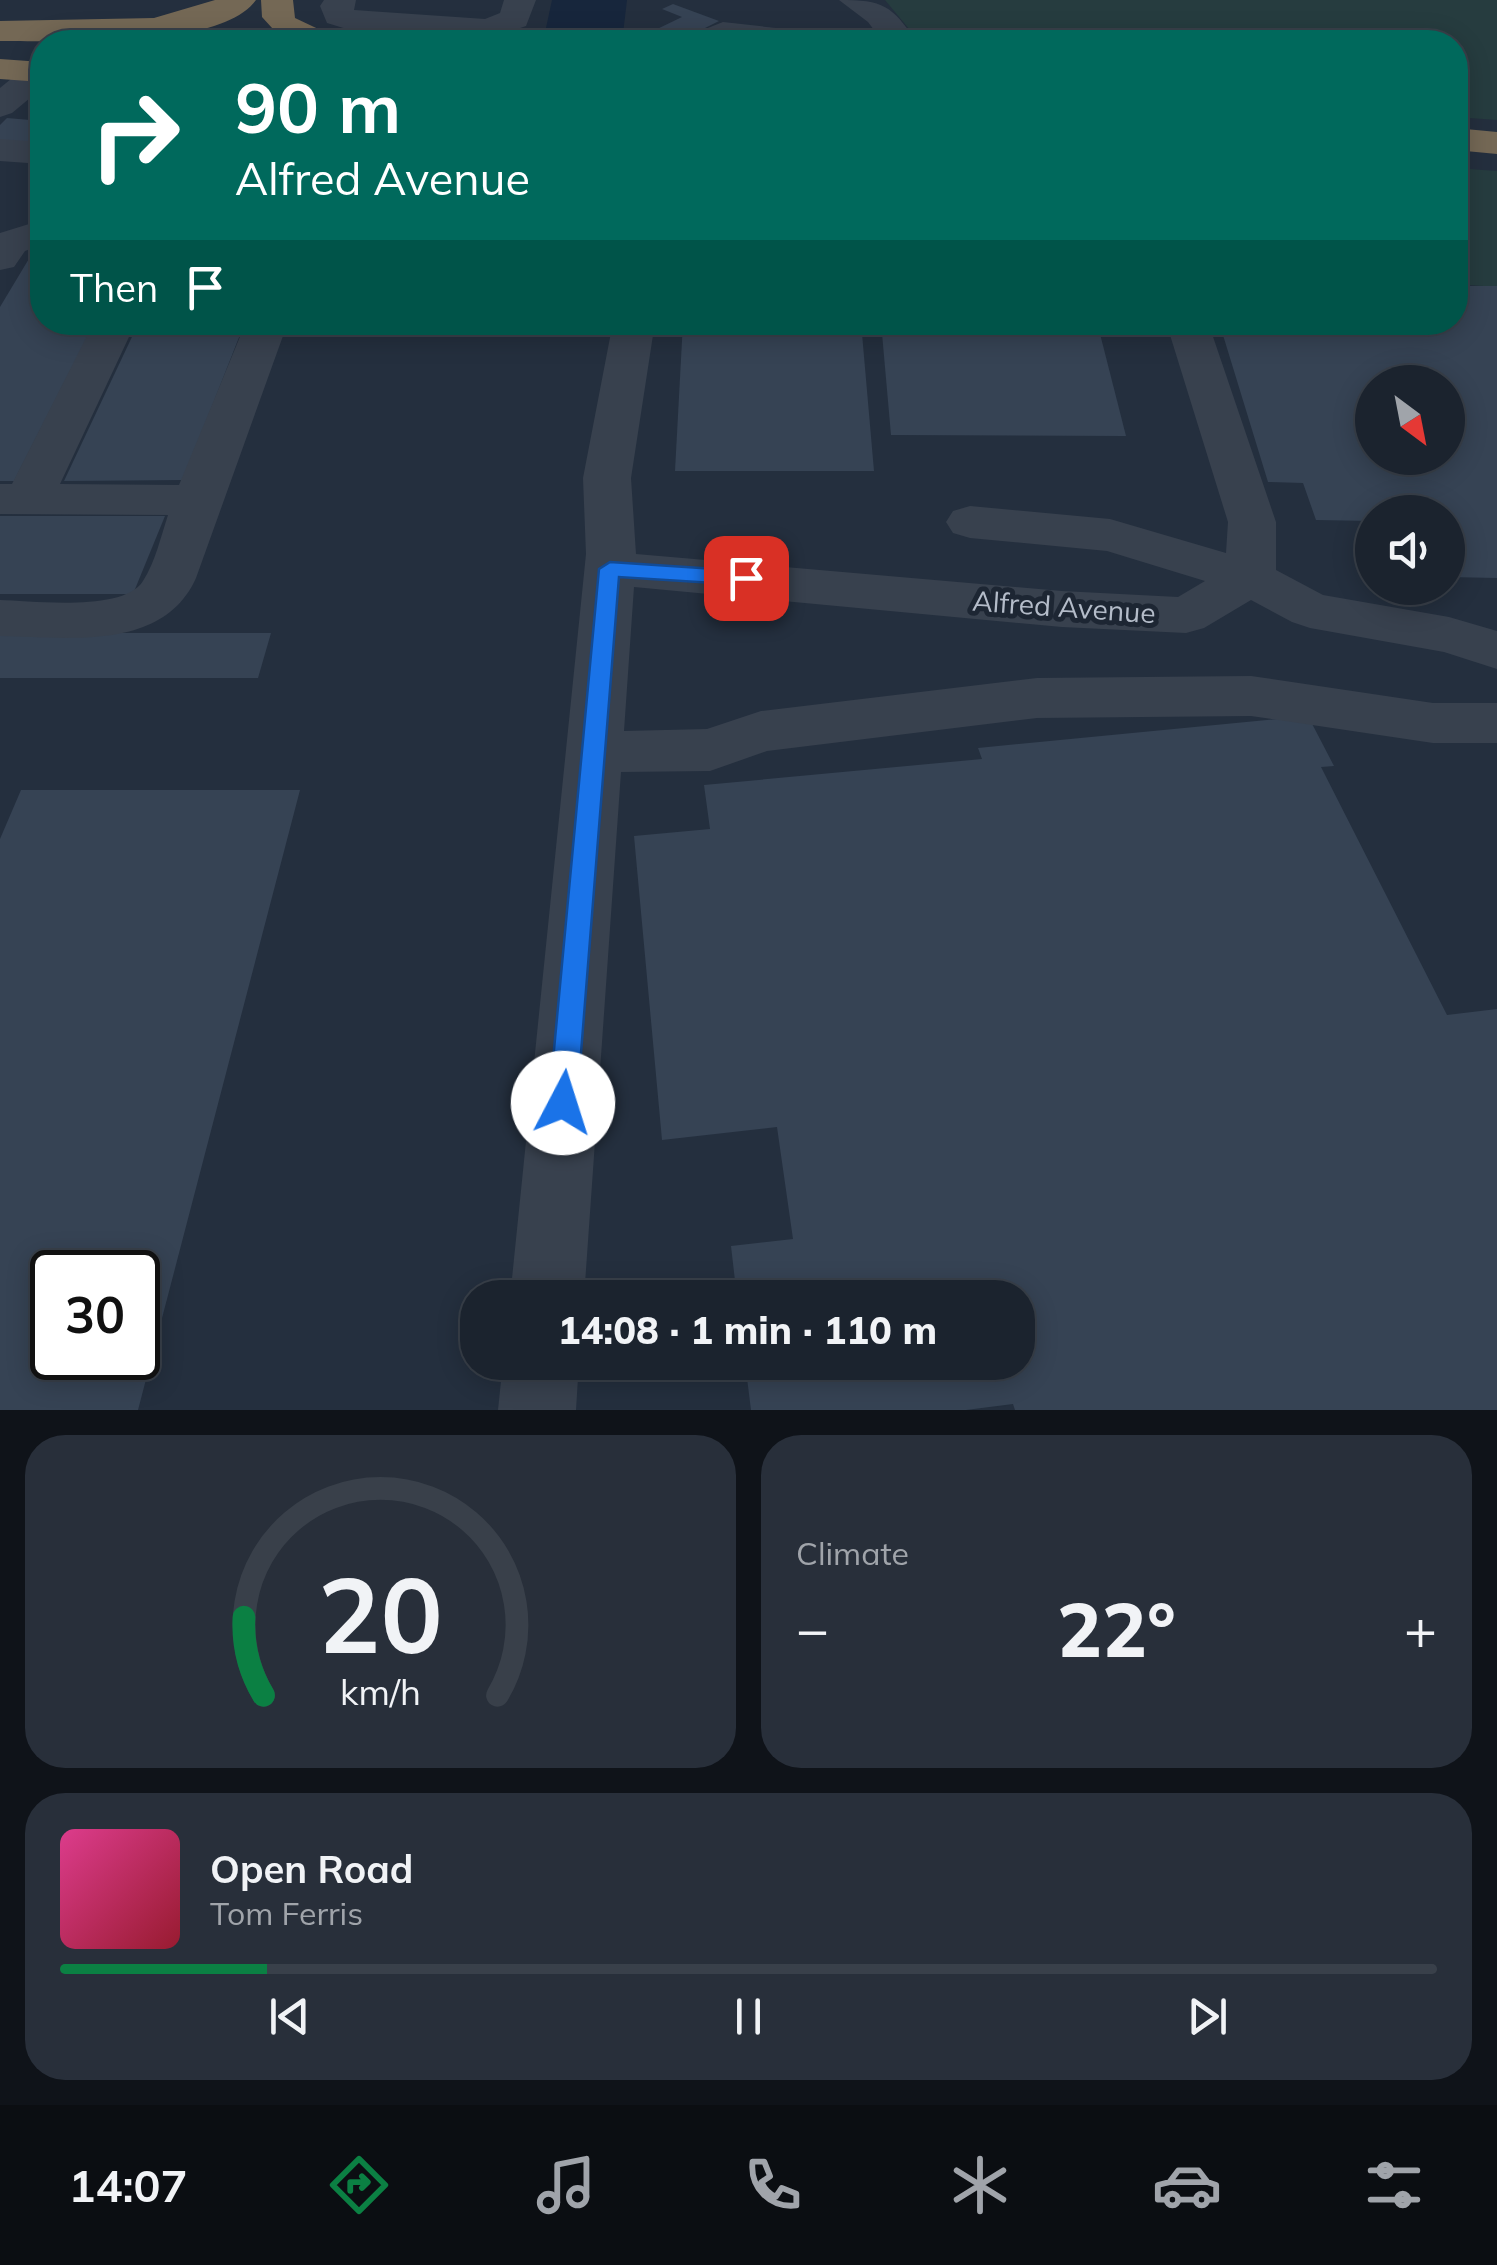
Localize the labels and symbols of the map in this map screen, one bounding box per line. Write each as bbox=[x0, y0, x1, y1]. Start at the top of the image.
north arrow bbox=[1355, 365, 1465, 475]
pin bbox=[704, 536, 789, 621]
street label: Alfred Avenue bbox=[971, 583, 1157, 630]
position arrow bbox=[511, 1051, 615, 1155]
speed limit sign: 30 bbox=[30, 1250, 160, 1380]

